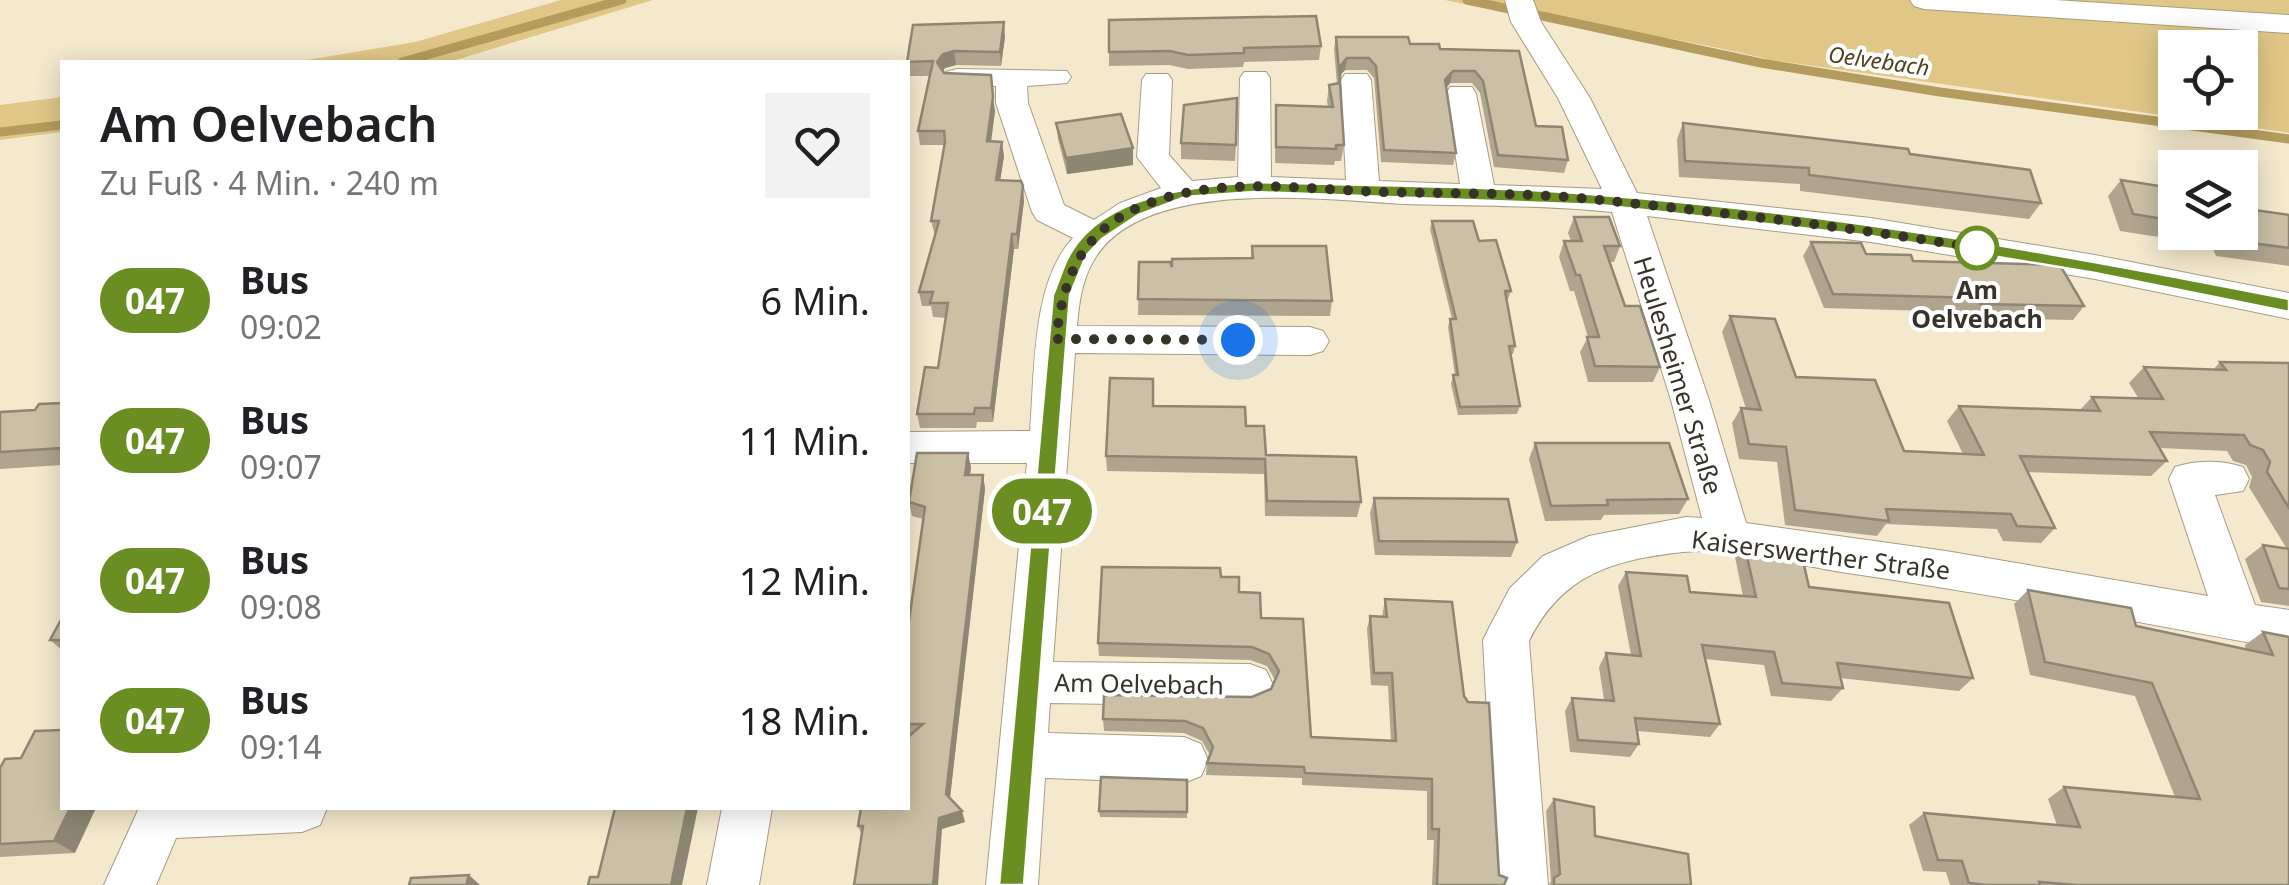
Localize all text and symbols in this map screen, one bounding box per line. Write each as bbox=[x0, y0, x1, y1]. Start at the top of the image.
map controls bbox=[2158, 30, 2258, 250]
button: locate bbox=[2158, 30, 2258, 130]
water label: Oelvebach bbox=[1827, 38, 1931, 82]
text: Am Oelvebach bbox=[100, 91, 437, 156]
button: heart bbox=[765, 93, 870, 198]
button: layers bbox=[2158, 150, 2258, 250]
text: Zu Fuß · 4 Min. · 240 m bbox=[100, 161, 439, 204]
marker: Am Oelvebach bbox=[1956, 227, 1998, 269]
street label: Heulesheimer Straße bbox=[1627, 252, 1731, 498]
text: Bus bbox=[240, 253, 309, 305]
place label: Am Oelvebach bbox=[1911, 272, 2043, 335]
text: 6 Min. bbox=[760, 274, 870, 326]
text: 047 bbox=[125, 277, 185, 324]
text: 09:02 bbox=[240, 305, 322, 348]
your location bbox=[1213, 315, 1263, 365]
text: Bus bbox=[240, 393, 309, 445]
text: 11 Min. bbox=[739, 414, 870, 466]
text: 047 bbox=[125, 417, 185, 464]
text: 09:07 bbox=[240, 445, 322, 488]
line badge: 047 bbox=[984, 478, 1100, 544]
text: 047 bbox=[1012, 488, 1072, 535]
street label: Kaiserswerther Straße bbox=[1690, 521, 1952, 587]
text: Bus bbox=[240, 533, 309, 585]
text: 12 Min. bbox=[739, 554, 870, 606]
text: 047 bbox=[125, 557, 185, 604]
text: 09:08 bbox=[240, 585, 322, 628]
street label: Am Oelvebach bbox=[1054, 665, 1224, 701]
text: Bus bbox=[240, 673, 309, 725]
text: 18 Min. bbox=[739, 694, 870, 746]
text: 047 bbox=[125, 697, 185, 744]
text: 09:14 bbox=[240, 725, 322, 768]

